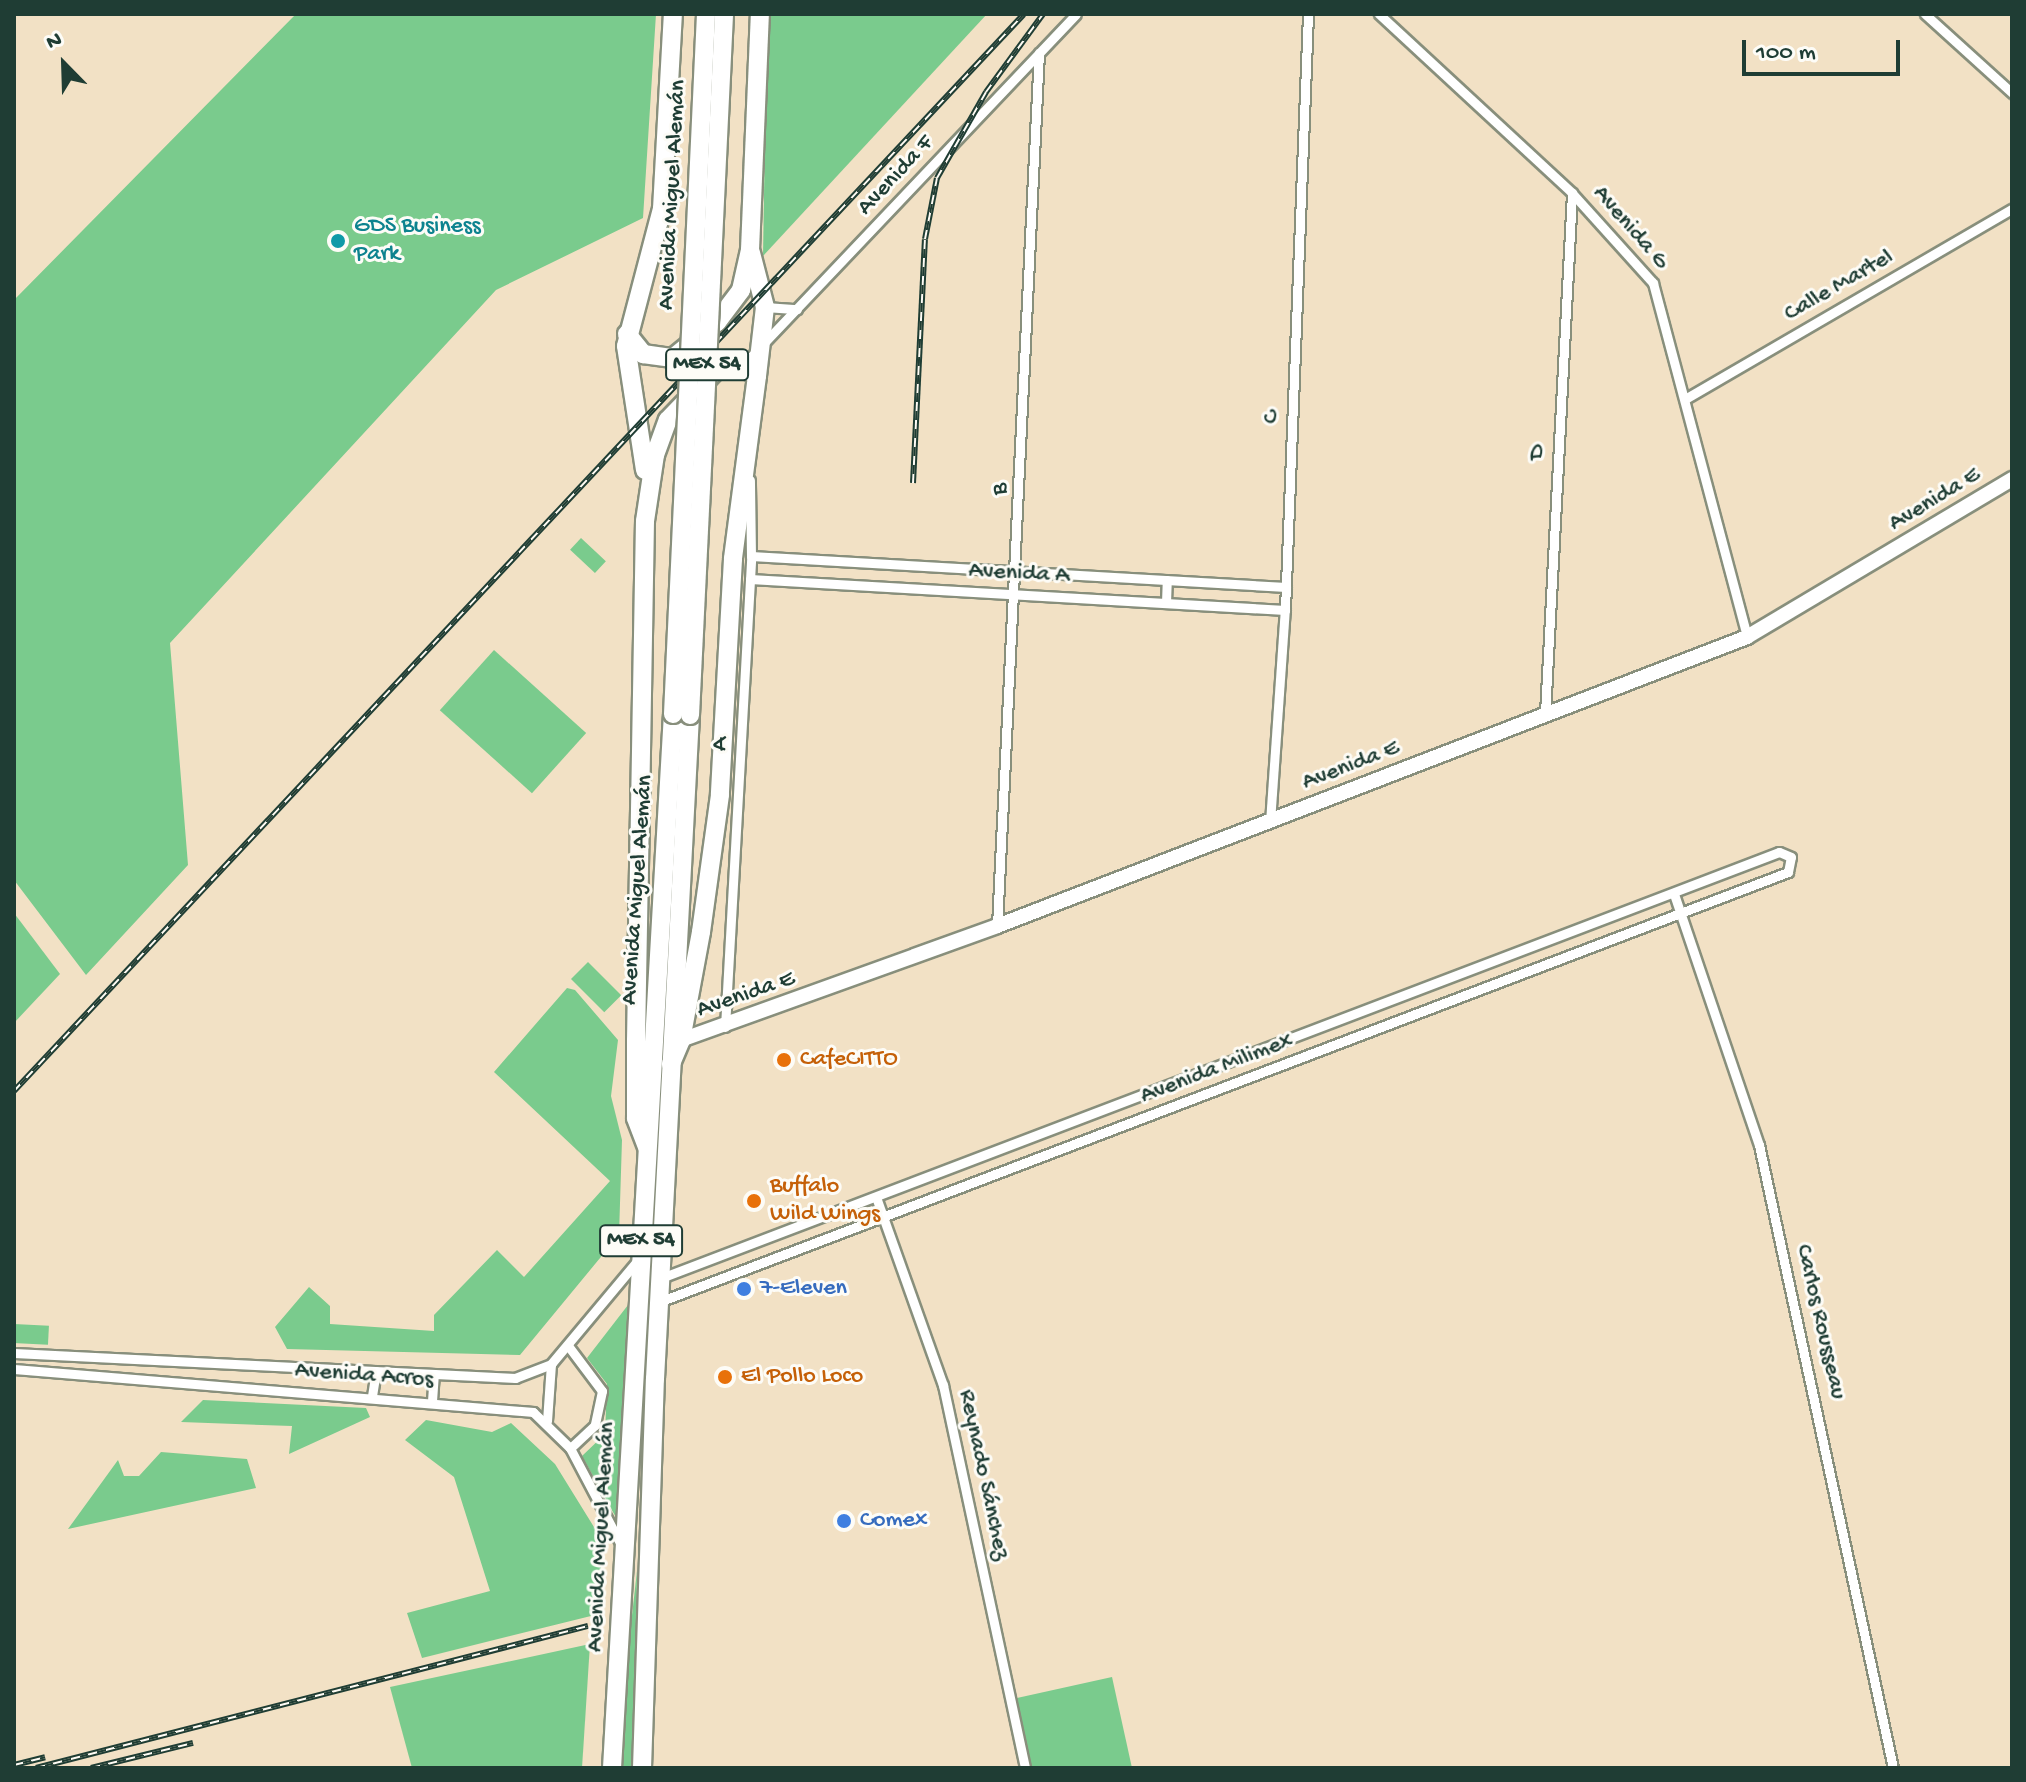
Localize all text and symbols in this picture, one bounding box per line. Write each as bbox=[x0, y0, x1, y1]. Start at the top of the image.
north arrow bbox=[24, 24, 104, 104]
scale bar bbox=[1746, 24, 1904, 74]
text: N bbox=[43, 27, 66, 57]
text: 100 m bbox=[1756, 39, 1816, 68]
street label: Avenida Miguel Alemán bbox=[653, 79, 693, 311]
street label: Avenida F bbox=[852, 130, 940, 222]
street label: Avenida G bbox=[1586, 180, 1674, 276]
place label: GDS Business Park bbox=[354, 213, 481, 269]
marker: GDS Business Park bbox=[329, 232, 347, 250]
street label: Calle Martel bbox=[1779, 243, 1899, 329]
road number: MEX 54 bbox=[665, 347, 749, 383]
street label: C bbox=[1257, 410, 1287, 424]
street label: D bbox=[1523, 443, 1553, 461]
street label: Avenida E bbox=[1884, 461, 1986, 539]
street label: B bbox=[986, 482, 1016, 496]
street label: Avenida A bbox=[968, 557, 1070, 591]
street label: Avenida E bbox=[1298, 734, 1404, 798]
street label: A bbox=[706, 736, 736, 752]
street label: Avenida Miguel Alemán bbox=[616, 774, 660, 1006]
street label: Avenida E bbox=[693, 965, 799, 1025]
street label: Avenida Milimex bbox=[1137, 1027, 1297, 1111]
place label: CafeCITTO bbox=[800, 1046, 898, 1074]
marker: CafeCITTO bbox=[775, 1051, 793, 1069]
place label: Buffalo Wild Wings bbox=[770, 1173, 880, 1229]
marker: Buffalo Wild Wings bbox=[745, 1192, 763, 1210]
road number: MEX 54 bbox=[599, 1223, 683, 1259]
street label: Carlos Rousseau bbox=[1788, 1242, 1852, 1402]
place label: 7-Eleven bbox=[760, 1275, 847, 1303]
marker: 7-Eleven bbox=[735, 1280, 753, 1298]
street label: Avenida Acros bbox=[294, 1357, 434, 1395]
place label: El Pollo Loco bbox=[741, 1363, 863, 1391]
marker: El Pollo Loco bbox=[716, 1368, 734, 1386]
street label: Reynado Sánchez bbox=[951, 1387, 1015, 1563]
street label: Avenida Miguel Alemán bbox=[582, 1421, 622, 1653]
place label: Comex bbox=[860, 1507, 928, 1535]
marker: Comex bbox=[835, 1512, 853, 1530]

